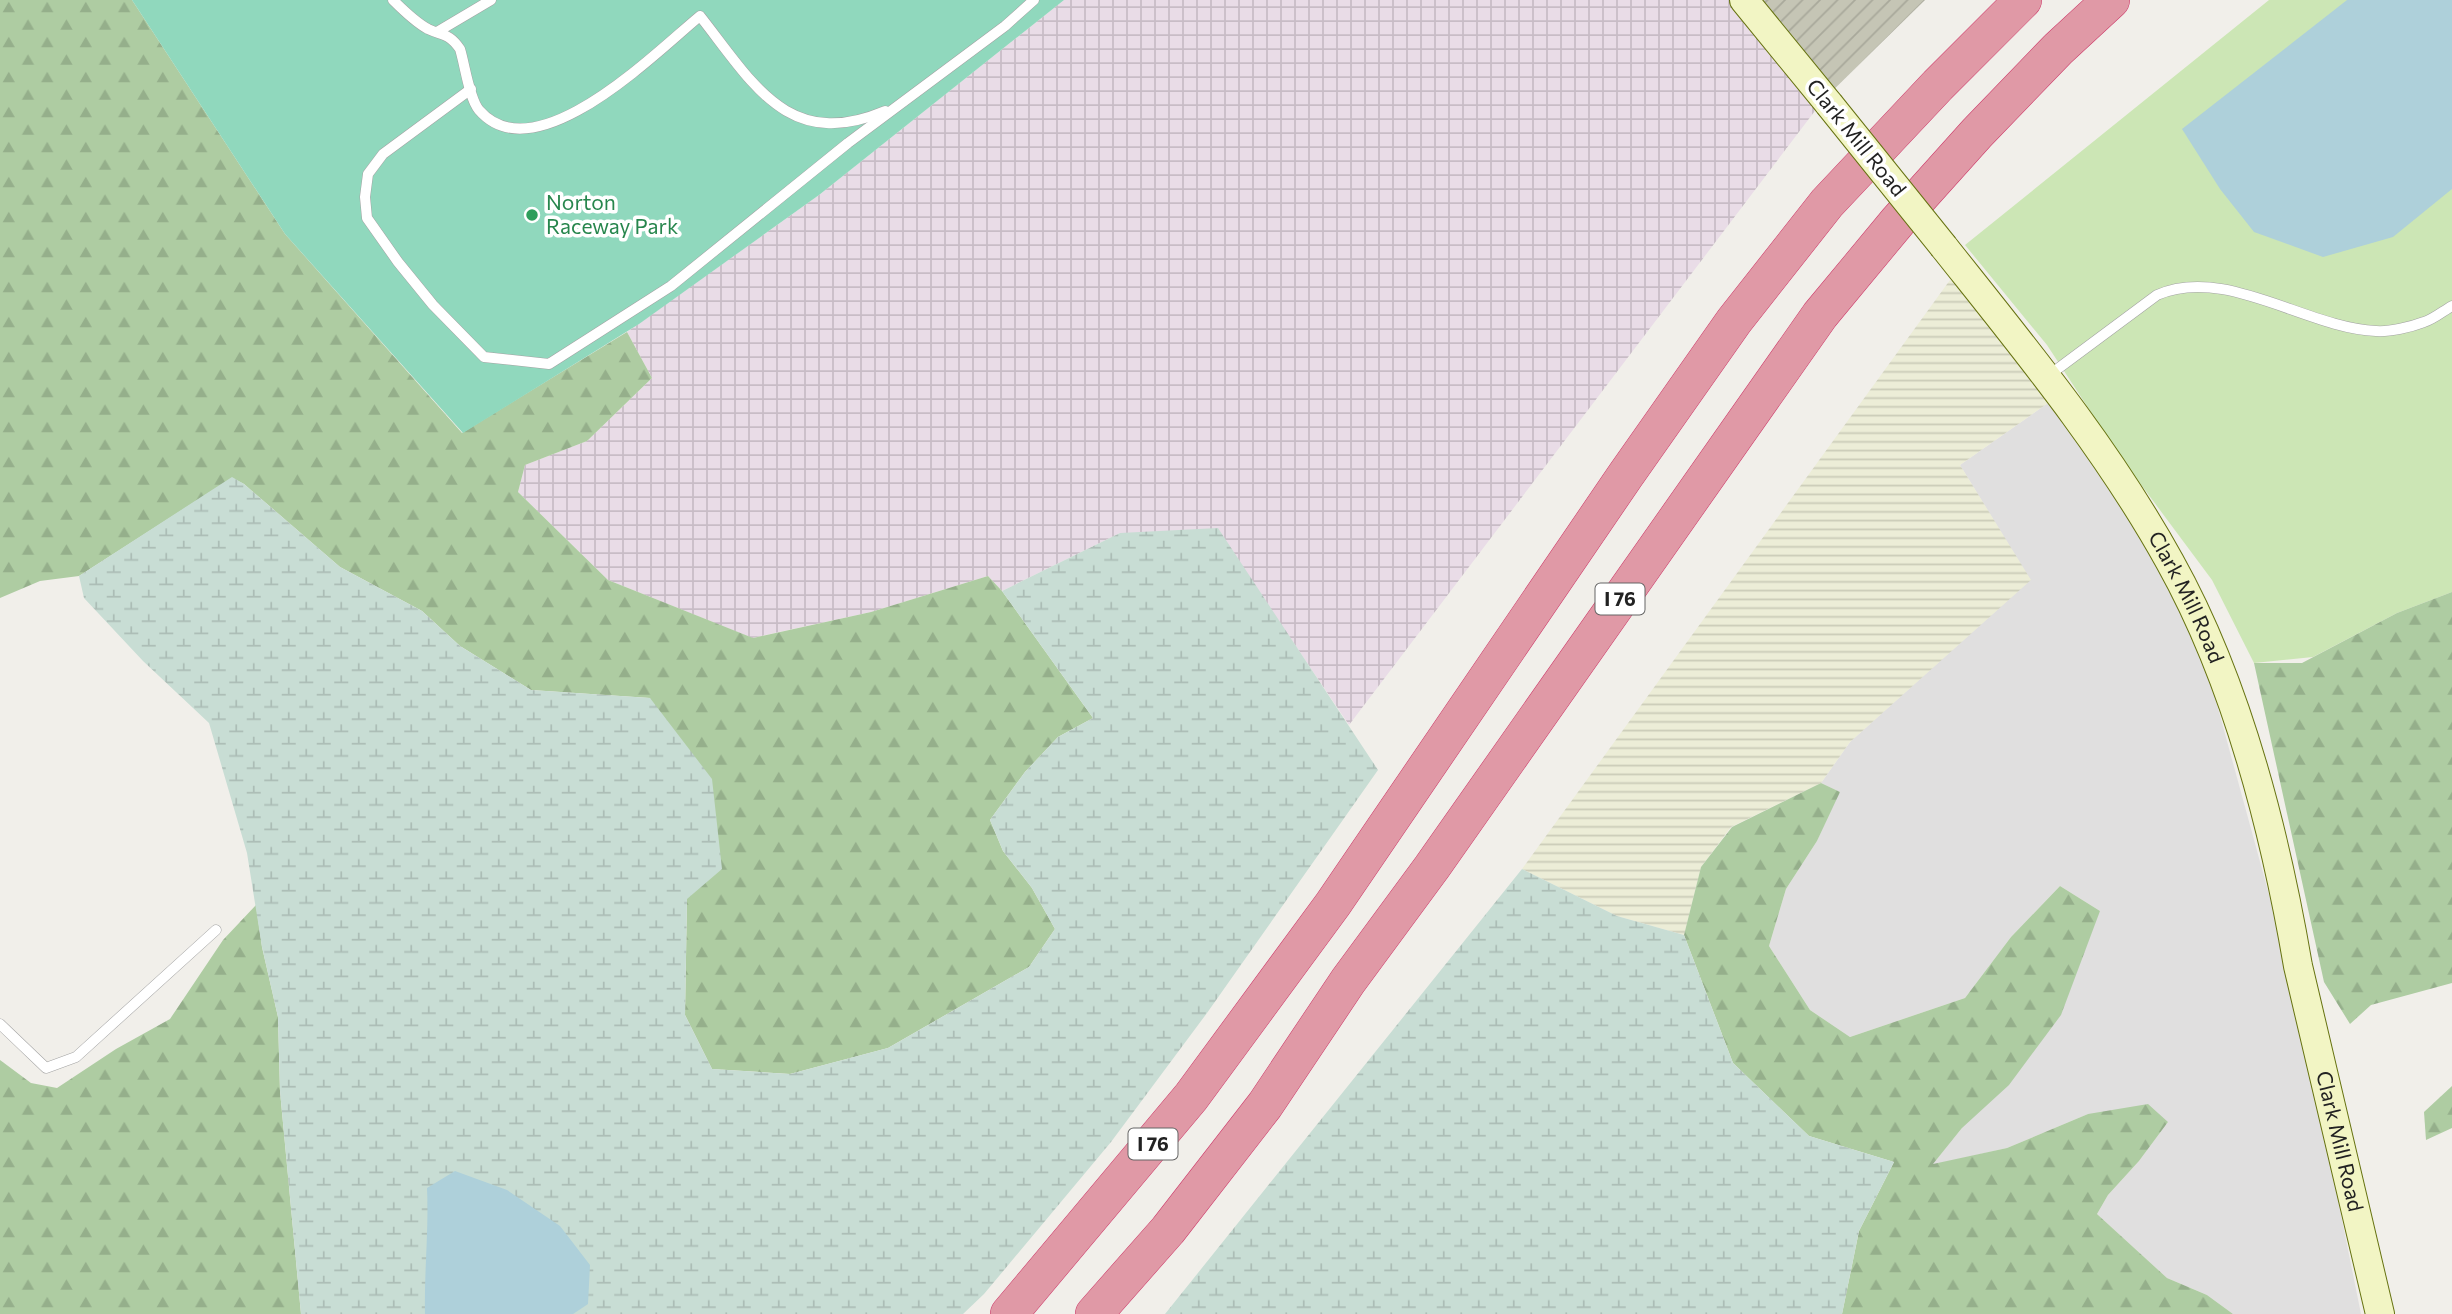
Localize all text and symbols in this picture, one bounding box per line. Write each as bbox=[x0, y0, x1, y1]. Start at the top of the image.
street label: Clark Mill Road bbox=[1802, 73, 1912, 201]
place label: Norton Raceway Park bbox=[546, 189, 678, 238]
marker: Norton Raceway Park bbox=[524, 207, 540, 223]
street label: Clark Mill Road bbox=[2144, 526, 2230, 666]
road number: I 76 bbox=[1596, 584, 1644, 614]
street label: Clark Mill Road bbox=[2312, 1068, 2369, 1214]
road number: I 76 bbox=[1128, 1128, 1178, 1160]

